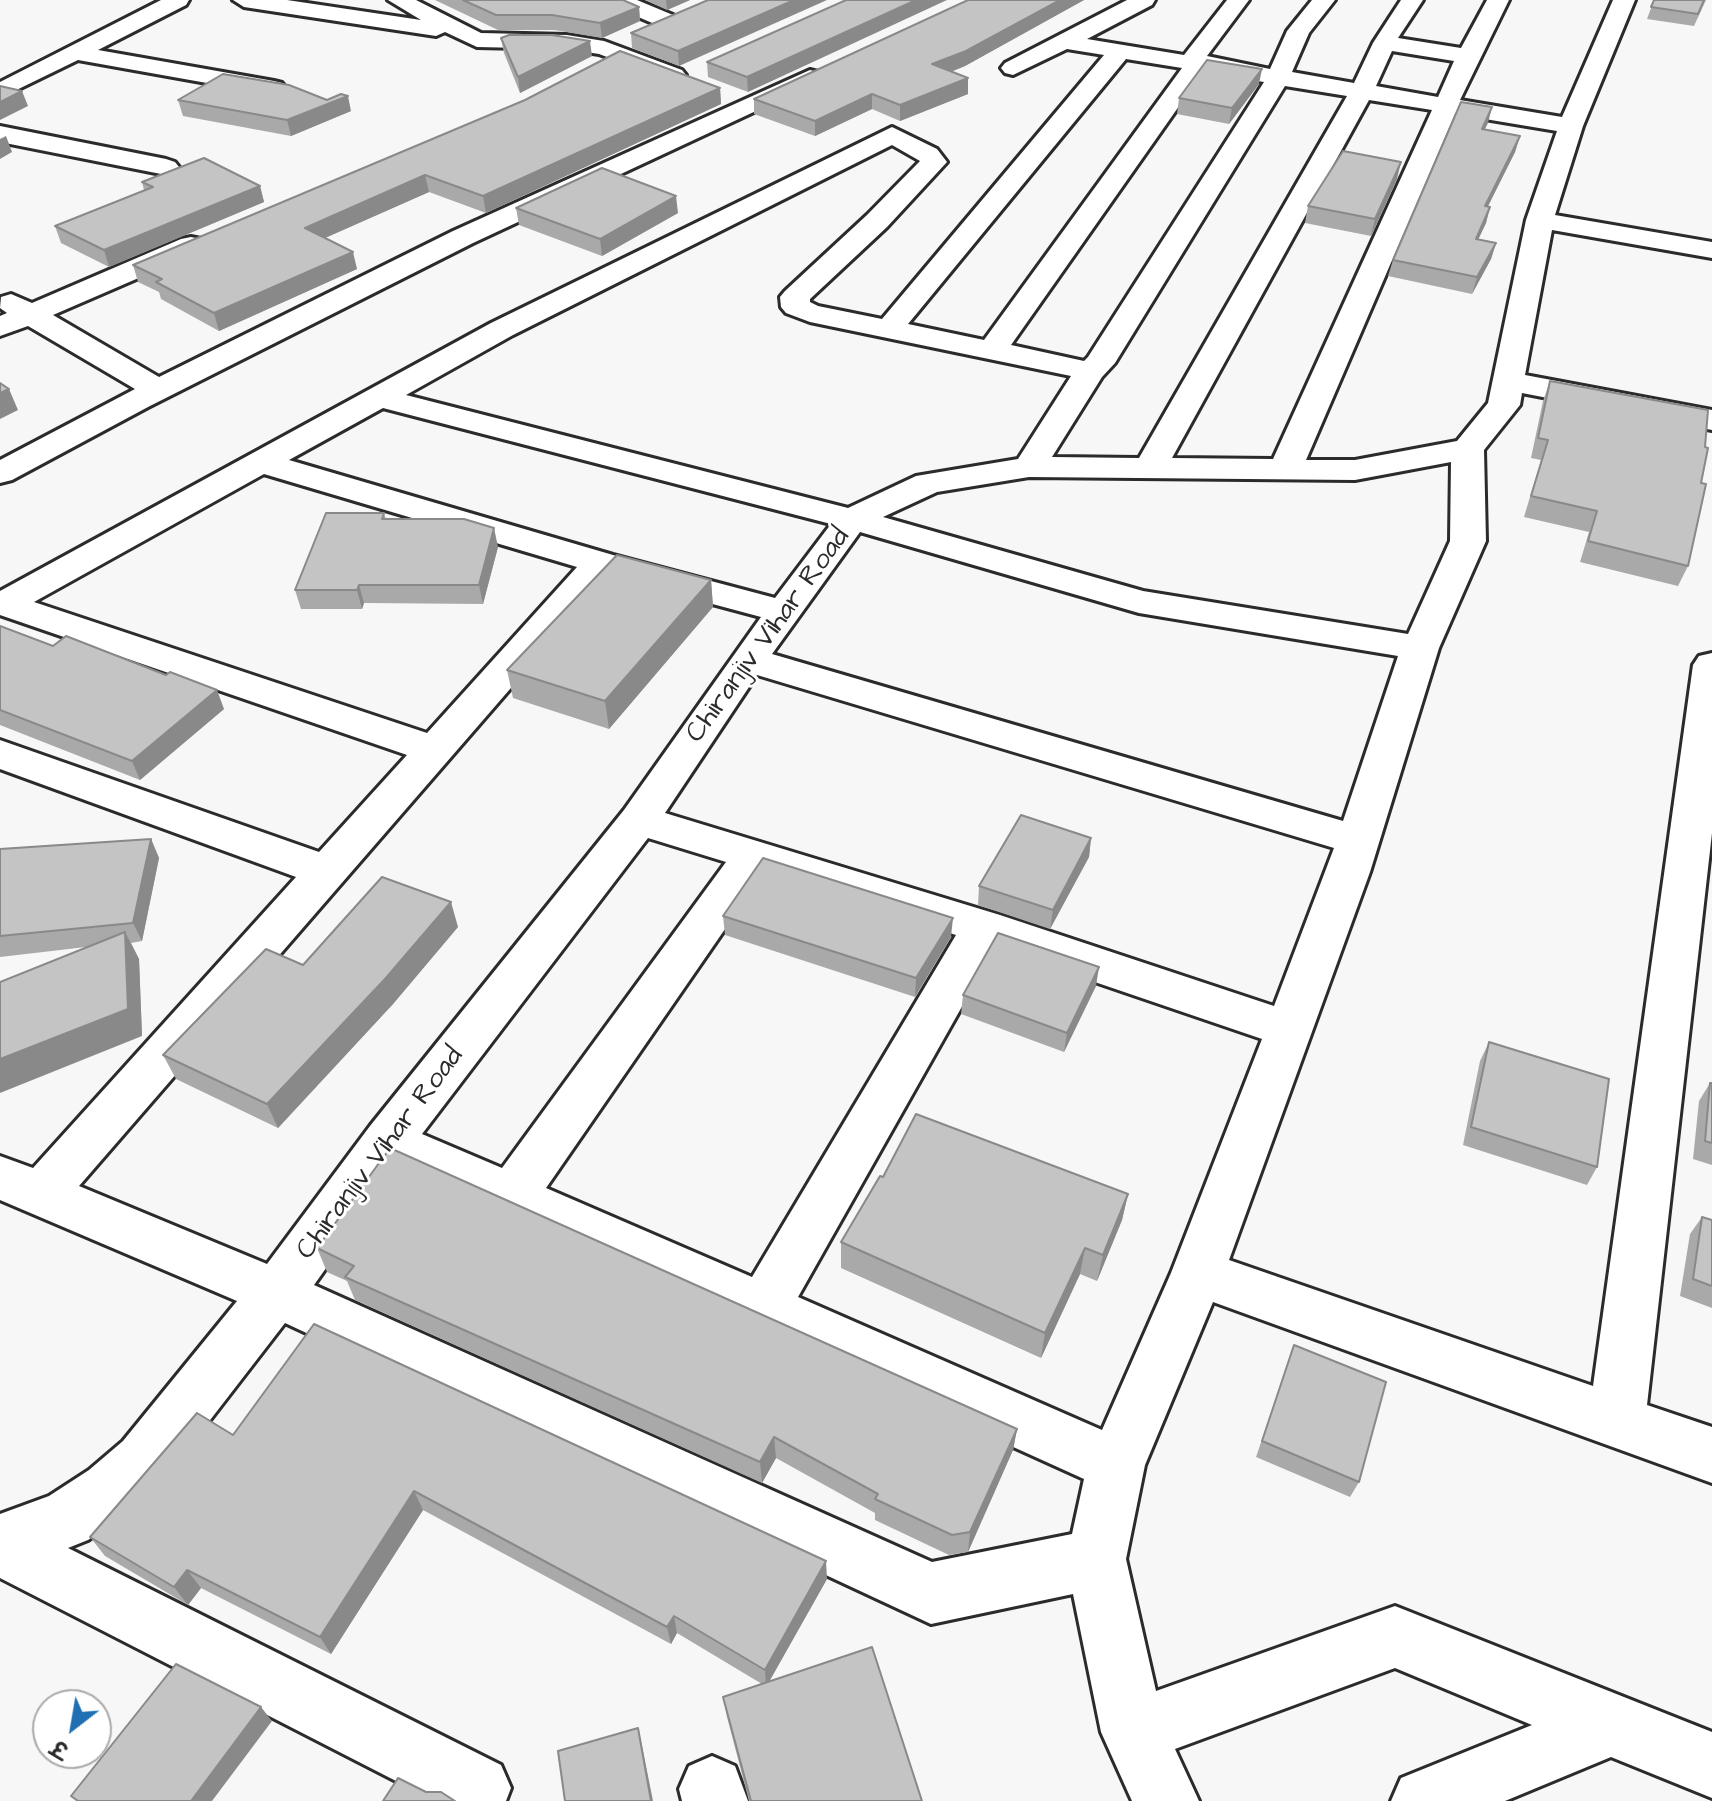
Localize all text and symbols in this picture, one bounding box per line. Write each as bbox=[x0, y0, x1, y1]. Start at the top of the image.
street label: Chiranjiv Vihar Road bbox=[680, 522, 858, 750]
street label: Chiranjiv Vihar Road bbox=[290, 1041, 472, 1267]
north arrow bbox=[32, 1689, 112, 1769]
text: उ bbox=[46, 1731, 75, 1765]

